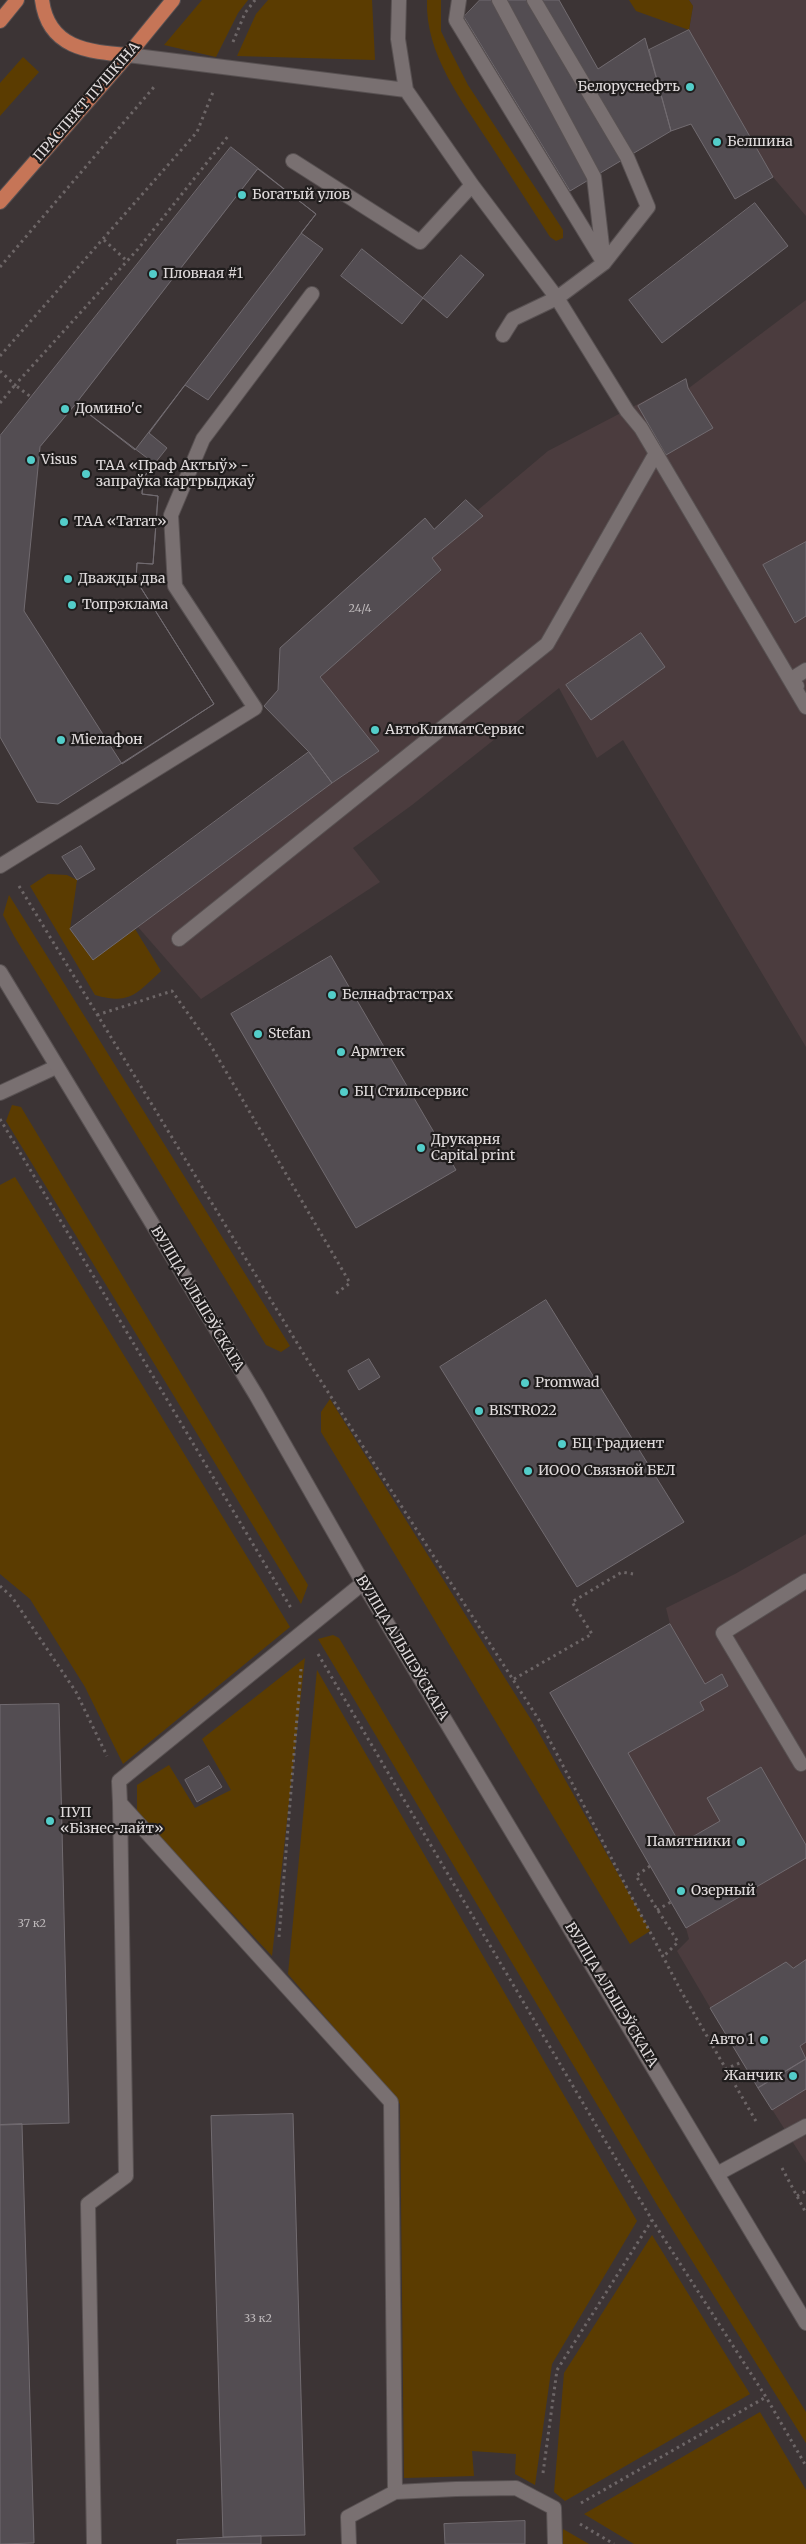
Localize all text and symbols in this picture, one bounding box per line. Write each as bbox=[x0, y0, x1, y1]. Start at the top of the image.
street label: ПРАСПЕКТ ПУШКІНА bbox=[31, 39, 143, 165]
place label: Белоруснефть bbox=[577, 79, 680, 95]
marker: Белоруснефть bbox=[684, 81, 696, 93]
place label: Белшина bbox=[727, 134, 793, 150]
marker: Белшина bbox=[711, 136, 723, 148]
place label: Богатый улов bbox=[252, 187, 350, 203]
marker: Богатый улов bbox=[236, 189, 248, 201]
place label: Пловная #1 bbox=[163, 266, 243, 282]
marker: Пловная #1 bbox=[147, 268, 159, 280]
place label: Домино'c bbox=[75, 401, 142, 417]
marker: Домино'c bbox=[59, 403, 71, 415]
place label: Visus bbox=[41, 452, 77, 468]
marker: Visus bbox=[25, 454, 37, 466]
place label: ТАА «Праф Актыў» - запраўка картрыджаў bbox=[96, 458, 255, 491]
marker: ТАА «Праф Актыў» - запраўка картрыджаў bbox=[80, 468, 92, 480]
place label: ТАА «Татат» bbox=[74, 514, 167, 530]
marker: ТАА «Татат» bbox=[58, 516, 70, 528]
place label: Дважды два bbox=[78, 571, 166, 587]
marker: Дважды два bbox=[62, 573, 74, 585]
place label: Топрэклама bbox=[82, 597, 168, 613]
marker: Топрэклама bbox=[66, 599, 78, 611]
house number: 24/4 bbox=[349, 602, 371, 616]
place label: АвтоКлиматСервис bbox=[385, 722, 524, 738]
marker: АвтоКлиматСервис bbox=[369, 724, 381, 736]
place label: Міелафон bbox=[71, 732, 143, 748]
marker: Міелафон bbox=[55, 734, 67, 746]
place label: Белнафтастрах bbox=[342, 987, 453, 1003]
marker: Белнафтастрах bbox=[326, 989, 338, 1001]
place label: Stefan bbox=[268, 1026, 311, 1042]
marker: Stefan bbox=[252, 1028, 264, 1040]
place label: Армтек bbox=[351, 1044, 405, 1060]
marker: Армтек bbox=[335, 1046, 347, 1058]
place label: БЦ Стильсервис bbox=[354, 1084, 469, 1100]
marker: БЦ Стильсервис bbox=[338, 1086, 350, 1098]
place label: Друкарня Capital print bbox=[431, 1132, 515, 1164]
marker: Друкарня Capital print bbox=[415, 1142, 427, 1154]
street label: ВУЛІЦА АЛЬШЭЎСКАГА bbox=[147, 1224, 247, 1374]
place label: Promwad bbox=[535, 1375, 599, 1391]
marker: Promwad bbox=[519, 1377, 531, 1389]
place label: BISTRO22 bbox=[489, 1403, 557, 1419]
marker: BISTRO22 bbox=[473, 1405, 485, 1417]
place label: БЦ Градиент bbox=[572, 1436, 664, 1452]
marker: БЦ Градиент bbox=[556, 1438, 568, 1450]
place label: ИООО Связной БЕЛ bbox=[538, 1463, 676, 1479]
marker: ИООО Связной БЕЛ bbox=[522, 1465, 534, 1477]
street label: ВУЛІЦА АЛЬШЭЎСКАГА bbox=[352, 1573, 452, 1723]
place label: ПУП «Бізнес-лайт» bbox=[60, 1805, 163, 1838]
marker: ПУП «Бізнес-лайт» bbox=[44, 1815, 56, 1827]
place label: Памятники bbox=[647, 1834, 731, 1850]
marker: Памятники bbox=[735, 1836, 747, 1848]
place label: Озерный bbox=[691, 1883, 755, 1899]
marker: Озерный bbox=[675, 1885, 687, 1897]
house number: 37 к2 bbox=[18, 1917, 46, 1931]
street label: ВУЛІЦА АЛЬШЭЎСКАГА bbox=[561, 1920, 661, 2070]
place label: Авто 1 bbox=[710, 2032, 754, 2048]
marker: Авто 1 bbox=[758, 2034, 770, 2046]
place label: Жанчик bbox=[724, 2068, 783, 2084]
marker: Жанчик bbox=[787, 2070, 799, 2082]
house number: 33 к2 bbox=[244, 2312, 272, 2326]

